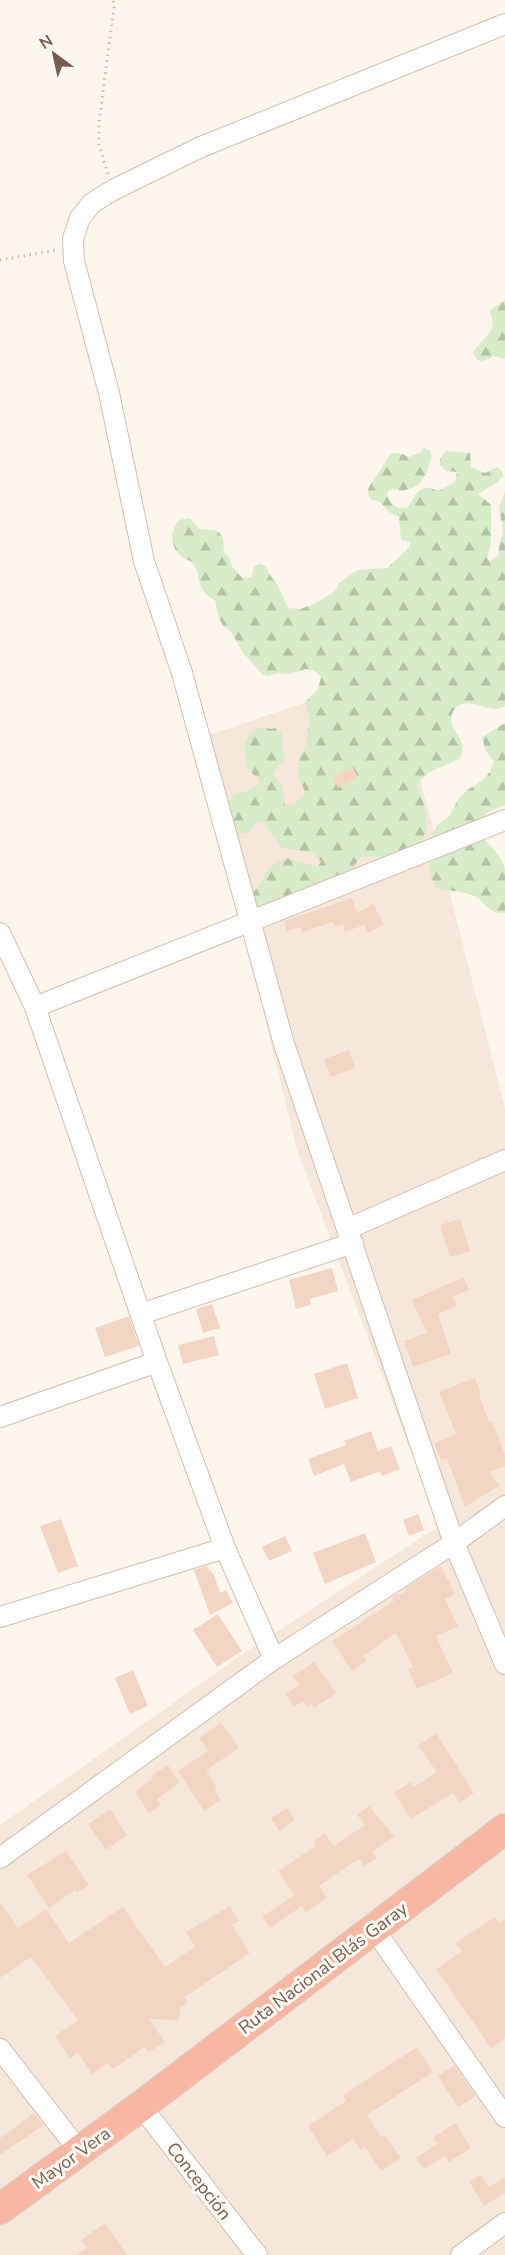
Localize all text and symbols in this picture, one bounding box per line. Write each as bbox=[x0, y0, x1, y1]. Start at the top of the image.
north arrow bbox=[24, 24, 84, 84]
text: N bbox=[35, 30, 57, 55]
street label: Ruta Nacional Blás Garay bbox=[234, 1896, 413, 2039]
street label: Mayor Vera bbox=[27, 2121, 115, 2195]
street label: Concepción bbox=[161, 2137, 237, 2225]

